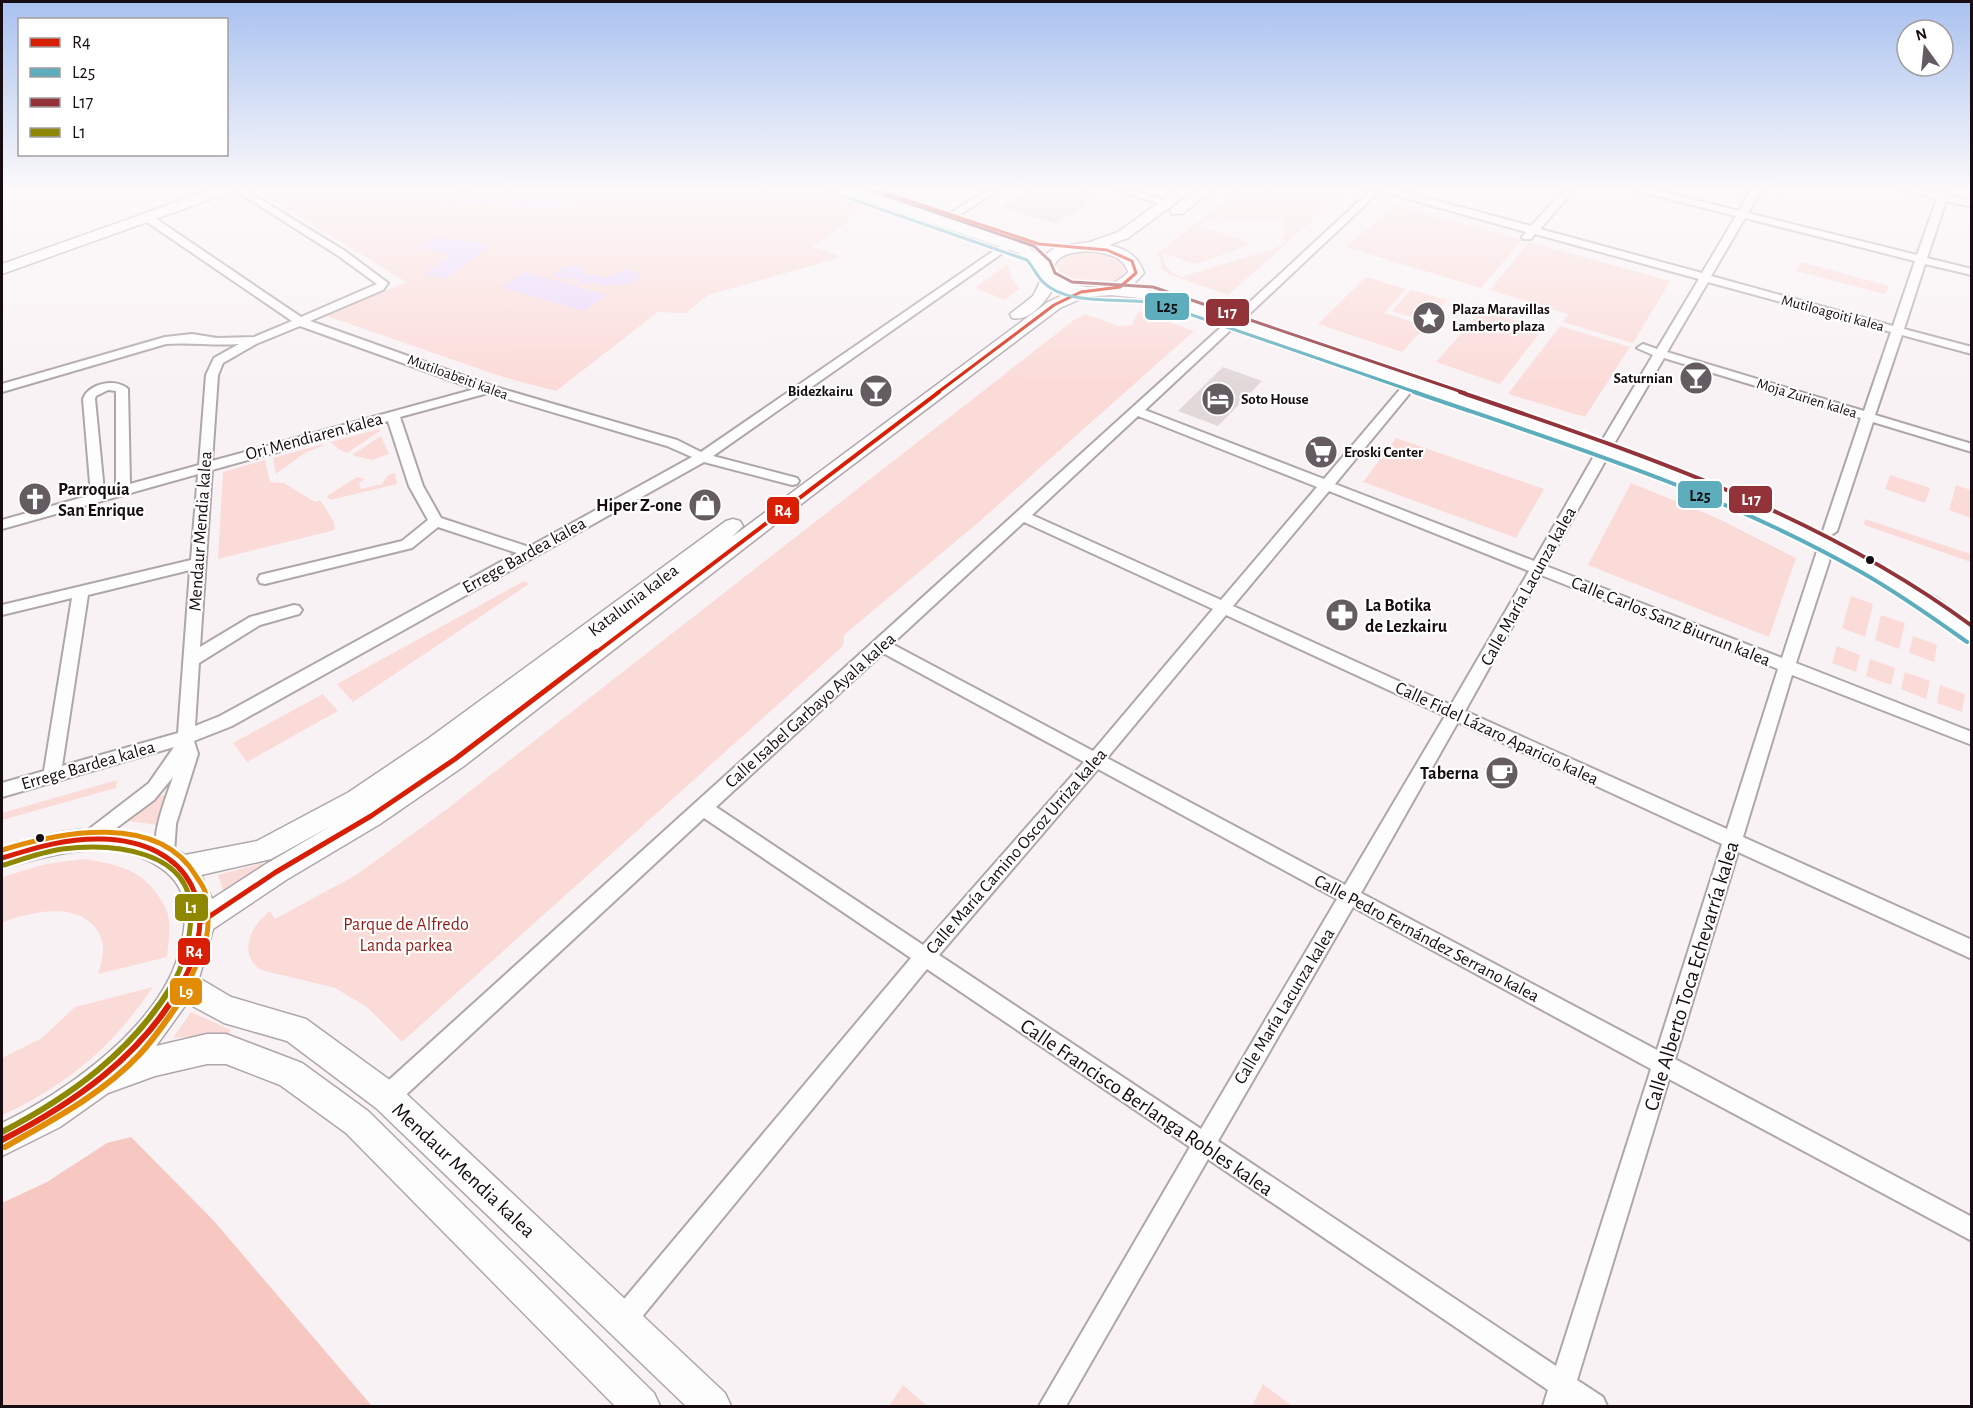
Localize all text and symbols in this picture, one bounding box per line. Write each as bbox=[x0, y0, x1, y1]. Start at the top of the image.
legend bbox=[18, 18, 228, 156]
north arrow bbox=[1895, 18, 1955, 78]
text: N bbox=[1914, 25, 1929, 44]
text: R4 bbox=[72, 34, 91, 52]
text: L25 bbox=[72, 64, 95, 82]
text: L17 bbox=[72, 94, 93, 112]
text: L1 bbox=[72, 124, 86, 142]
line badge: L25 bbox=[1144, 292, 1190, 321]
street label: Mutiloagoiti kalea bbox=[1780, 293, 1886, 334]
line badge: L17 bbox=[1205, 298, 1250, 327]
text: L25 bbox=[1156, 299, 1178, 315]
place icon: Plaza Maravillas Lamberto plaza bbox=[1411, 300, 1447, 336]
place label: Plaza Maravillas Lamberto plaza bbox=[1452, 302, 1550, 334]
text: L17 bbox=[1217, 305, 1237, 321]
street label: Mutiloabeiti kalea bbox=[406, 352, 510, 403]
bar icon: Saturnian bbox=[1678, 360, 1714, 396]
place label: Saturnian bbox=[1614, 371, 1673, 386]
bar icon: Bidezkairu bbox=[858, 373, 894, 409]
street label: Moja Zurien kalea bbox=[1755, 376, 1859, 421]
hotel icon: Soto House bbox=[1200, 381, 1236, 417]
place label: Bidezkairu bbox=[788, 384, 853, 399]
place label: Soto House bbox=[1241, 392, 1309, 407]
street label: Ori Mendiaren kalea bbox=[244, 410, 385, 464]
supermarket icon: Eroski Center bbox=[1303, 434, 1339, 470]
place label: Eroski Center bbox=[1344, 445, 1424, 460]
street label: Mendaur Mendia kalea bbox=[186, 450, 216, 612]
line badge: L25 bbox=[1677, 480, 1723, 509]
church icon: Parroquia San Enrique bbox=[17, 481, 53, 517]
place label: Parroquia San Enrique bbox=[58, 481, 144, 520]
line badge: L17 bbox=[1728, 485, 1773, 514]
shop icon: Hiper Z-one bbox=[687, 487, 723, 523]
text: L25 bbox=[1689, 488, 1711, 504]
text: L17 bbox=[1741, 492, 1761, 508]
line badge: R4 bbox=[766, 496, 800, 525]
place label: Hiper Z-one bbox=[596, 497, 682, 515]
text: R4 bbox=[774, 503, 792, 519]
street label: Calle María Lacunza kalea bbox=[1478, 504, 1580, 669]
street label: Errege Bardea kalea bbox=[460, 515, 589, 597]
unlabelled marker bbox=[1864, 554, 1876, 566]
street label: Katalunia kalea bbox=[585, 561, 682, 640]
street label: Calle Carlos Sanz Biurrun kalea bbox=[1568, 574, 1773, 670]
pharmacy icon: La Botika de Lezkairu bbox=[1324, 597, 1360, 633]
place label: La Botika de Lezkairu bbox=[1365, 597, 1448, 636]
street label: Calle Isabel Garbayo Ayala kalea bbox=[722, 630, 899, 792]
street label: Calle Fidel Lázaro Aparicio kalea bbox=[1392, 679, 1601, 789]
street label: Errege Bardea kalea bbox=[19, 738, 157, 794]
street label: Calle María Camino Oscoz Urriza kalea bbox=[923, 746, 1111, 958]
cafe icon: Taberna bbox=[1484, 755, 1520, 791]
place label: Taberna bbox=[1420, 765, 1479, 783]
unlabelled marker bbox=[34, 832, 46, 844]
street label: Calle Alberto Toca Echevarría kalea bbox=[1640, 839, 1743, 1113]
street label: Calle Pedro Fernández Serrano kalea bbox=[1311, 872, 1542, 1006]
line badge: L1 bbox=[174, 893, 209, 922]
text: L1 bbox=[185, 900, 197, 916]
park label: Parque de Alfredo Landa parkea bbox=[343, 916, 469, 955]
street label: Calle María Lacunza kalea bbox=[1231, 925, 1339, 1088]
line badge: R4 bbox=[177, 937, 211, 966]
text: R4 bbox=[185, 944, 203, 960]
line badge: L9 bbox=[169, 977, 203, 1006]
text: L9 bbox=[179, 984, 194, 1000]
street label: Calle Francisco Berlanga Robles kalea bbox=[1017, 1015, 1277, 1200]
street label: Mendaur Mendia kalea bbox=[388, 1099, 539, 1242]

